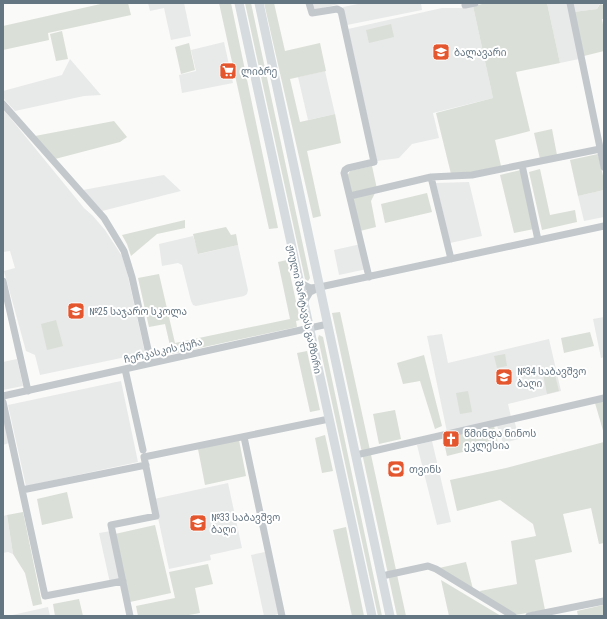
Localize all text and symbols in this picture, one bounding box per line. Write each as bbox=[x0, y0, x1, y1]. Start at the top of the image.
school or university icon: ბალავარი bbox=[431, 42, 451, 62]
place label: ბალავარი bbox=[454, 47, 507, 59]
supermarket icon: ლიბრე bbox=[218, 61, 238, 81]
place label: ლიბრე bbox=[241, 66, 278, 78]
street label: ჟიული შარტავას გამზირი bbox=[284, 244, 324, 375]
school or university icon: №25 საჯარო სკოლა bbox=[66, 301, 86, 321]
place label: №25 საჯარო სკოლა bbox=[89, 306, 187, 318]
street label: ჩერკასკის ქუჩა bbox=[123, 336, 204, 366]
place label: №34 საბავშვო ბაღი bbox=[517, 366, 586, 390]
school or university icon: №34 საბავშვო ბაღი bbox=[494, 367, 514, 387]
place label: წმინდა ნინოს ეკლესია bbox=[464, 428, 536, 452]
church icon: წმინდა ნინოს ეკლესია bbox=[441, 429, 461, 449]
sports icon: თვინს bbox=[386, 459, 406, 479]
place label: თვინს bbox=[409, 464, 441, 476]
place label: №33 საბავშვო ბაღი bbox=[211, 512, 280, 536]
school or university icon: №33 საბავშვო ბაღი bbox=[188, 513, 208, 533]

